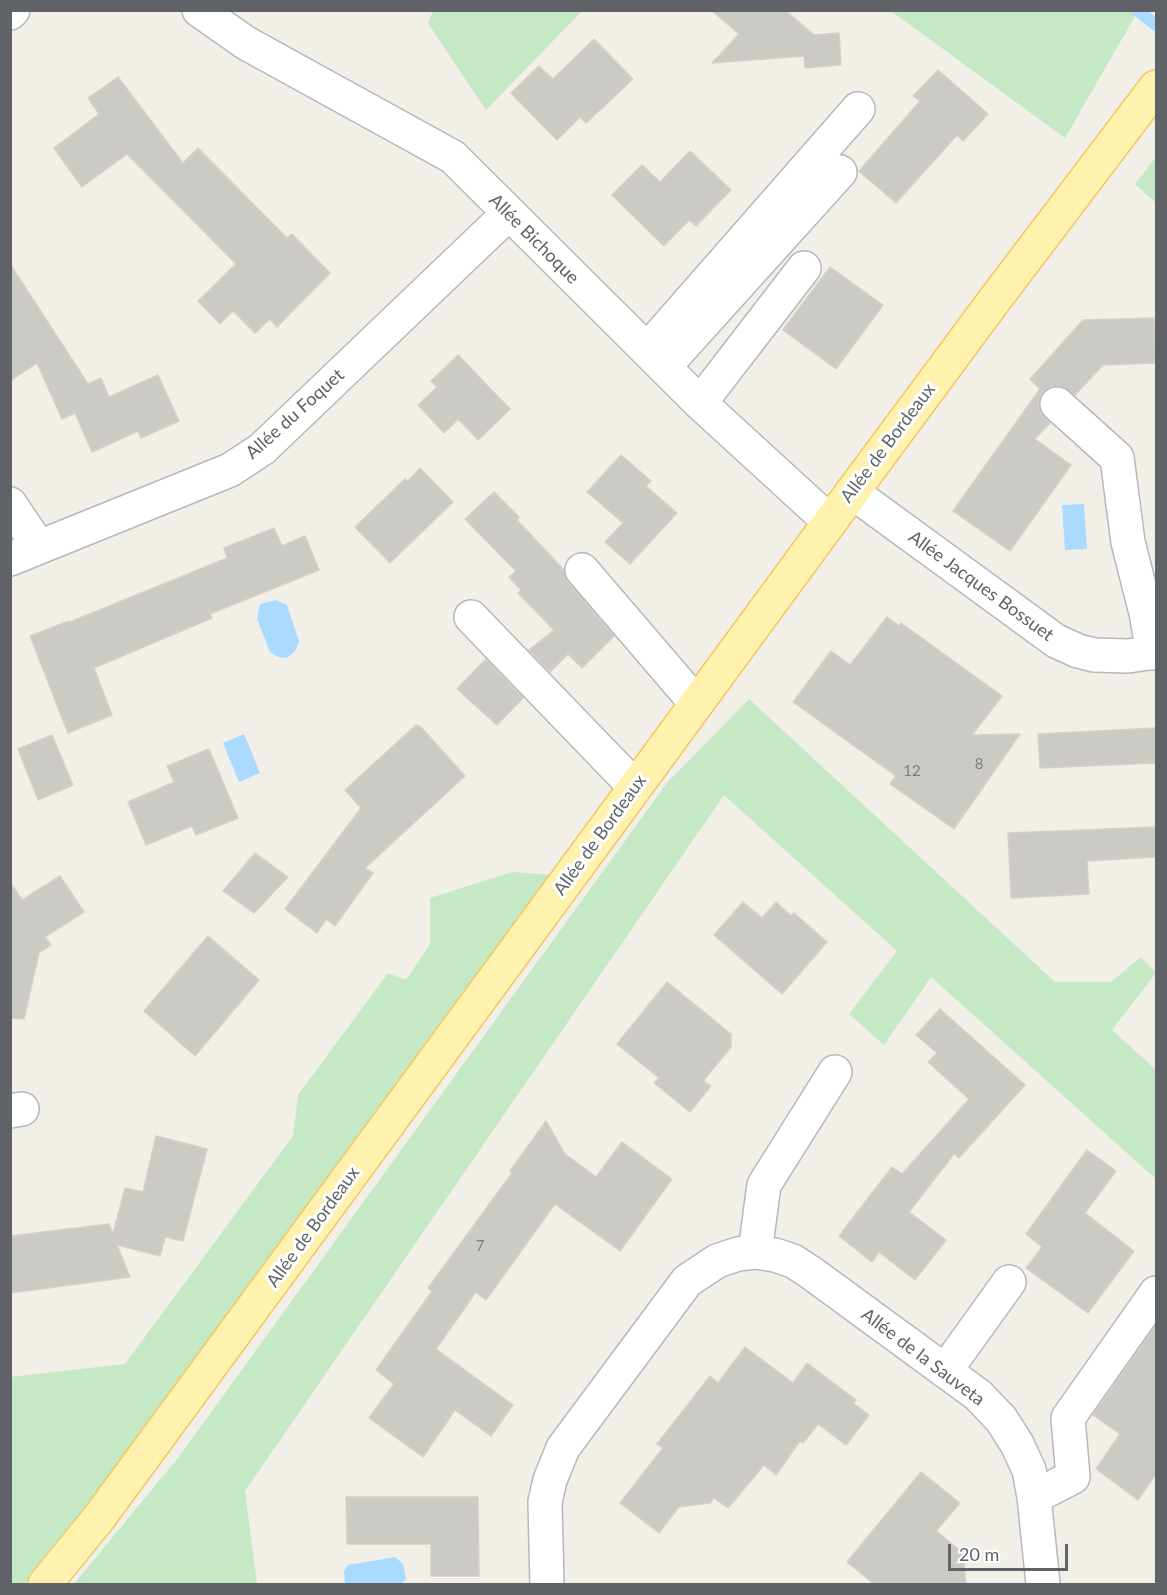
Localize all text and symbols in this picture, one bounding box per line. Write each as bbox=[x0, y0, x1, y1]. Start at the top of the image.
street label: Allée Bichoque bbox=[484, 189, 584, 289]
street label: Allée du Foquet bbox=[241, 364, 349, 464]
street label: Allée de Bordeaux bbox=[836, 379, 940, 507]
street label: Allée Jacques Bossuet bbox=[904, 526, 1058, 646]
house number: 8 bbox=[975, 755, 983, 773]
house number: 12 bbox=[903, 762, 921, 780]
street label: Allée de Bordeaux bbox=[549, 770, 651, 900]
street label: Allée de Bordeaux bbox=[262, 1162, 364, 1292]
house number: 7 bbox=[476, 1237, 484, 1255]
street label: Allée de la Sauveta bbox=[857, 1304, 989, 1410]
scale bar bbox=[951, 1532, 1071, 1570]
text: 20 m bbox=[959, 1543, 999, 1565]

